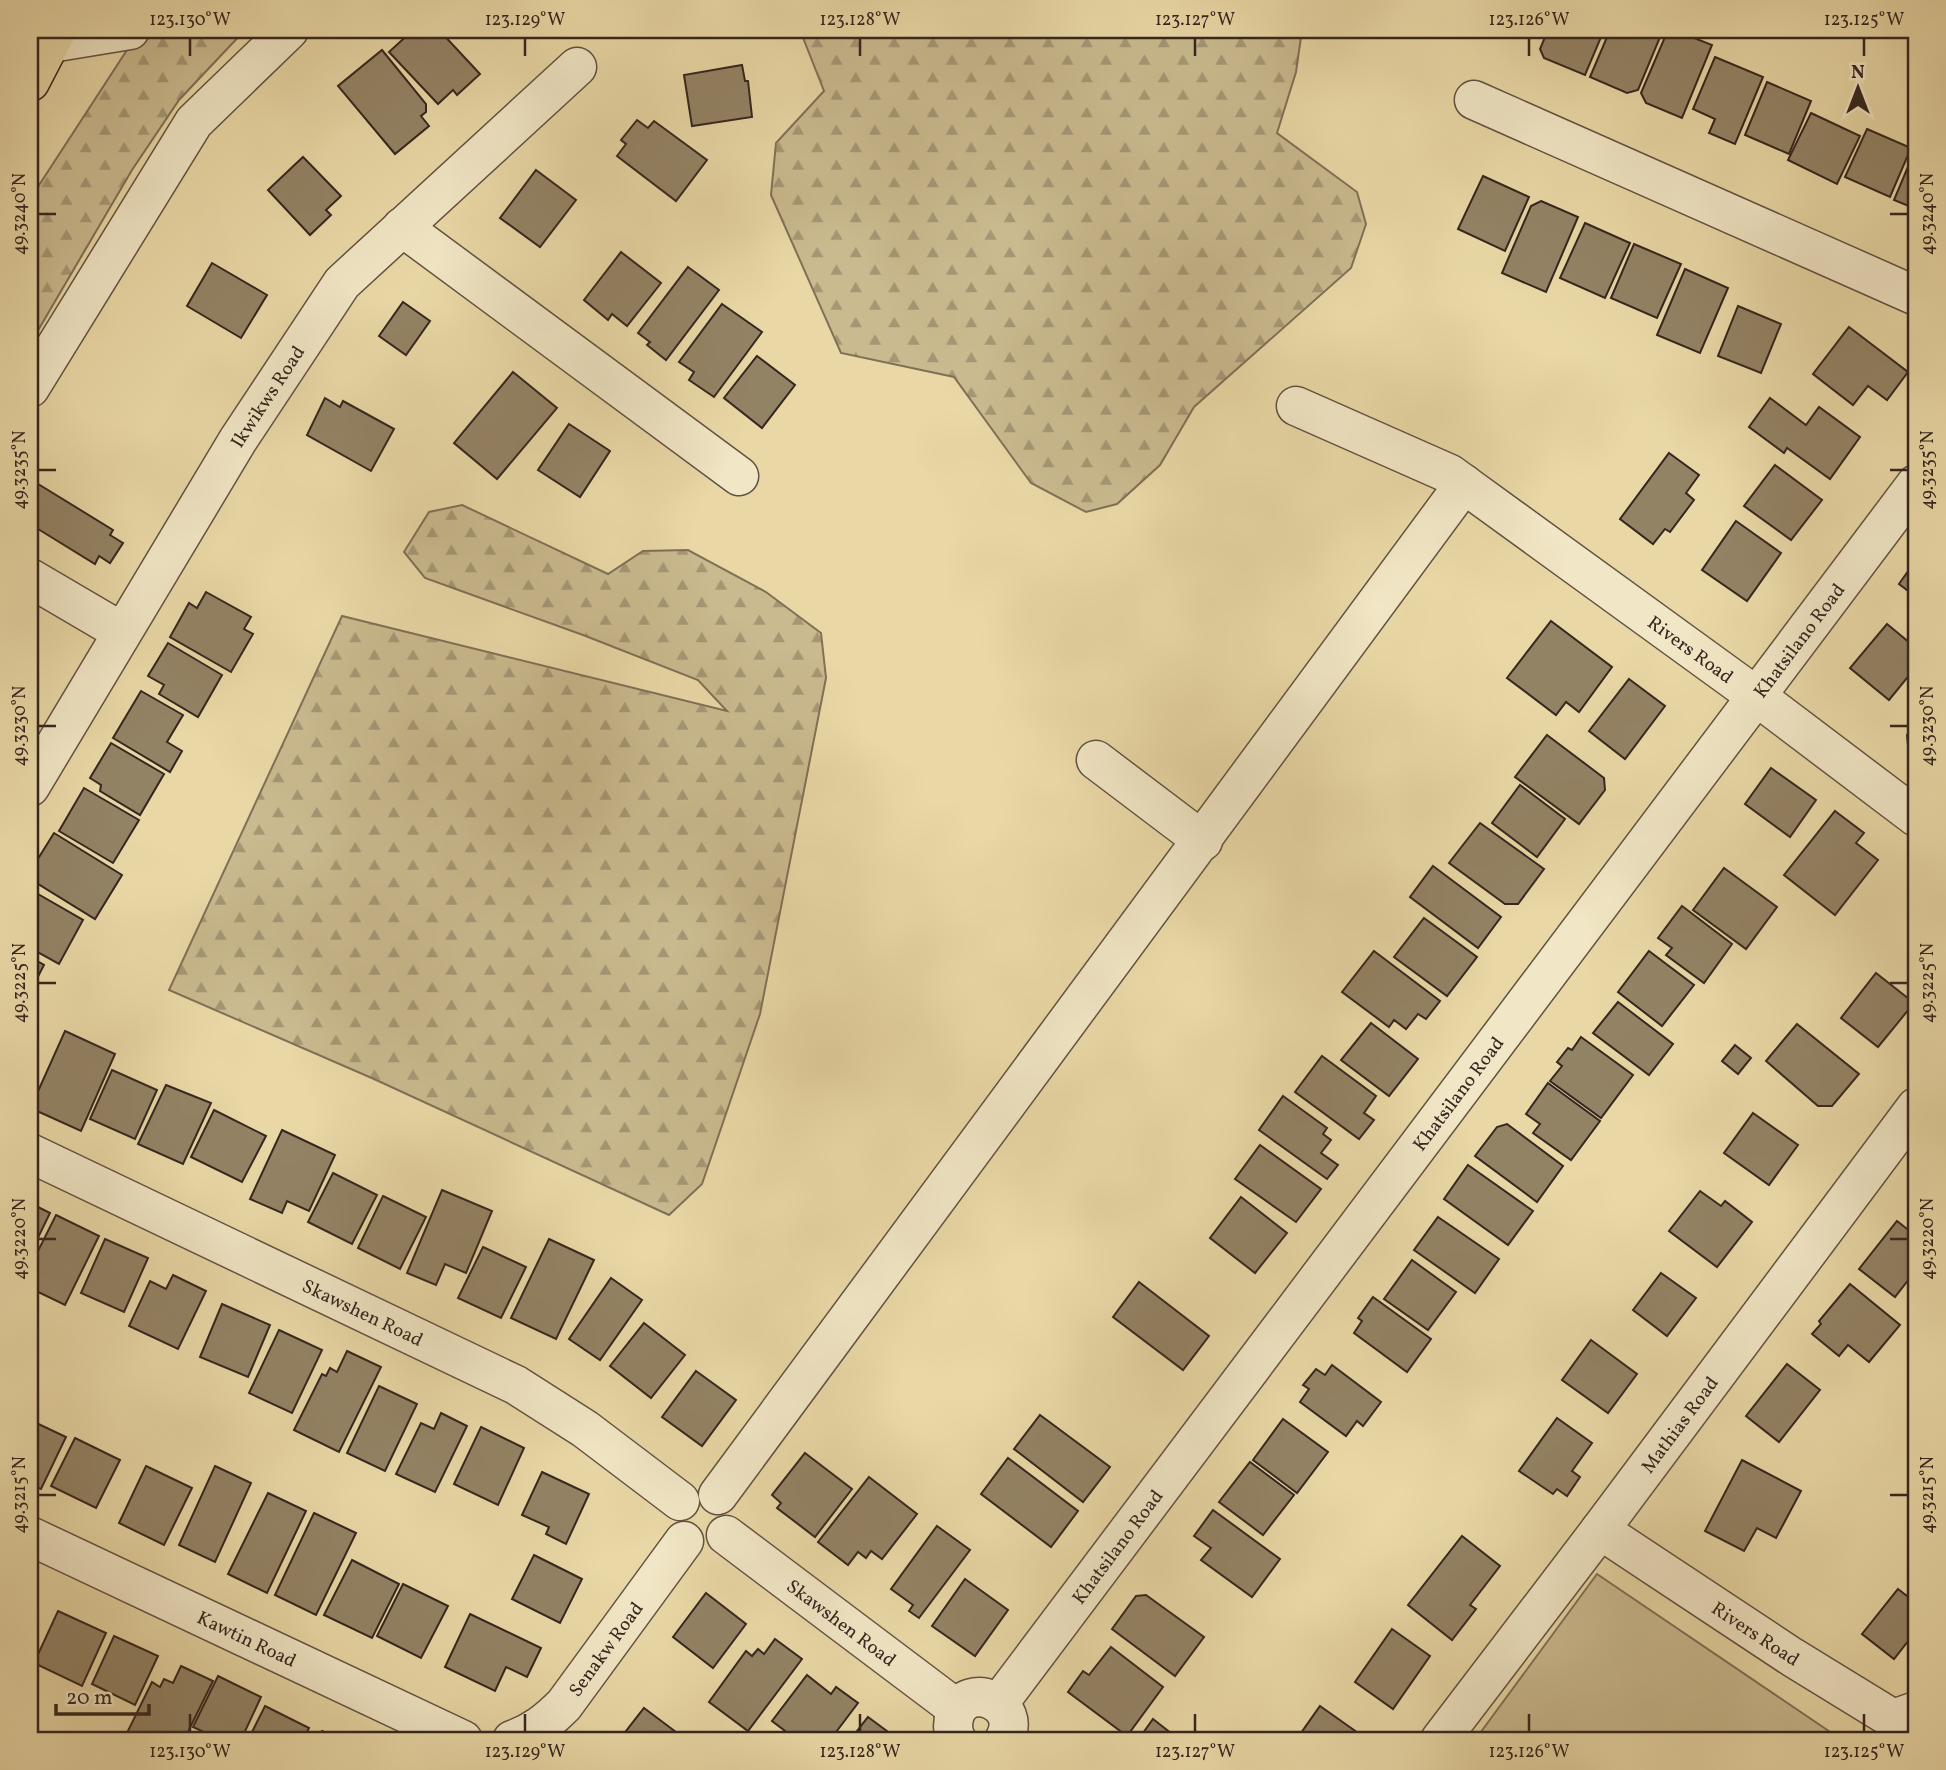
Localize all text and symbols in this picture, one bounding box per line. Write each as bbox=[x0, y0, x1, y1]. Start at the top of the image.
text: 123.130°W bbox=[149, 8, 231, 33]
text: 123.129°W bbox=[485, 8, 565, 33]
text: 123.128°W bbox=[819, 8, 901, 33]
text: 123.127°W bbox=[1155, 8, 1235, 33]
text: 123.126°W bbox=[1488, 8, 1570, 33]
text: 123.125°W bbox=[1824, 8, 1904, 33]
north arrow bbox=[1824, 52, 1894, 122]
text: N bbox=[1851, 60, 1865, 86]
text: 49.3240°N bbox=[8, 173, 33, 255]
text: 49.3240°N bbox=[1916, 173, 1941, 255]
street label: Ikwikws Road bbox=[225, 341, 312, 453]
text: 49.3235°N bbox=[8, 430, 33, 510]
text: 49.3235°N bbox=[1916, 430, 1941, 510]
street label: Khatsilano Road bbox=[1748, 579, 1852, 704]
street label: Rivers Road bbox=[1641, 610, 1738, 690]
text: 49.3230°N bbox=[8, 686, 33, 766]
text: 49.3230°N bbox=[1916, 686, 1941, 766]
text: 49.3225°N bbox=[8, 943, 33, 1023]
text: 49.3225°N bbox=[1916, 943, 1941, 1023]
street label: Khatsilano Road bbox=[1408, 1032, 1511, 1157]
text: 49.3220°N bbox=[8, 1198, 33, 1280]
text: 49.3220°N bbox=[1916, 1198, 1941, 1280]
street label: Skawshen Road bbox=[297, 1274, 427, 1354]
street label: Mathias Road bbox=[1636, 1372, 1725, 1479]
text: 49.3215°N bbox=[8, 1456, 33, 1534]
text: 49.3215°N bbox=[1916, 1456, 1941, 1534]
street label: Khatsilano Road bbox=[1067, 1485, 1170, 1610]
street label: Skawshen Road bbox=[780, 1574, 901, 1674]
street label: Rivers Road bbox=[1706, 1596, 1804, 1673]
street label: Senakw Road bbox=[563, 1597, 650, 1703]
street label: Kawtin Road bbox=[192, 1606, 300, 1675]
scale bar bbox=[56, 1672, 149, 1716]
text: 20 m bbox=[66, 1684, 112, 1713]
text: 123.130°W bbox=[149, 1740, 231, 1765]
text: 123.129°W bbox=[485, 1740, 565, 1765]
text: 123.128°W bbox=[819, 1740, 901, 1765]
text: 123.127°W bbox=[1155, 1740, 1235, 1765]
text: 123.126°W bbox=[1488, 1740, 1570, 1765]
text: 123.125°W bbox=[1824, 1740, 1904, 1765]

